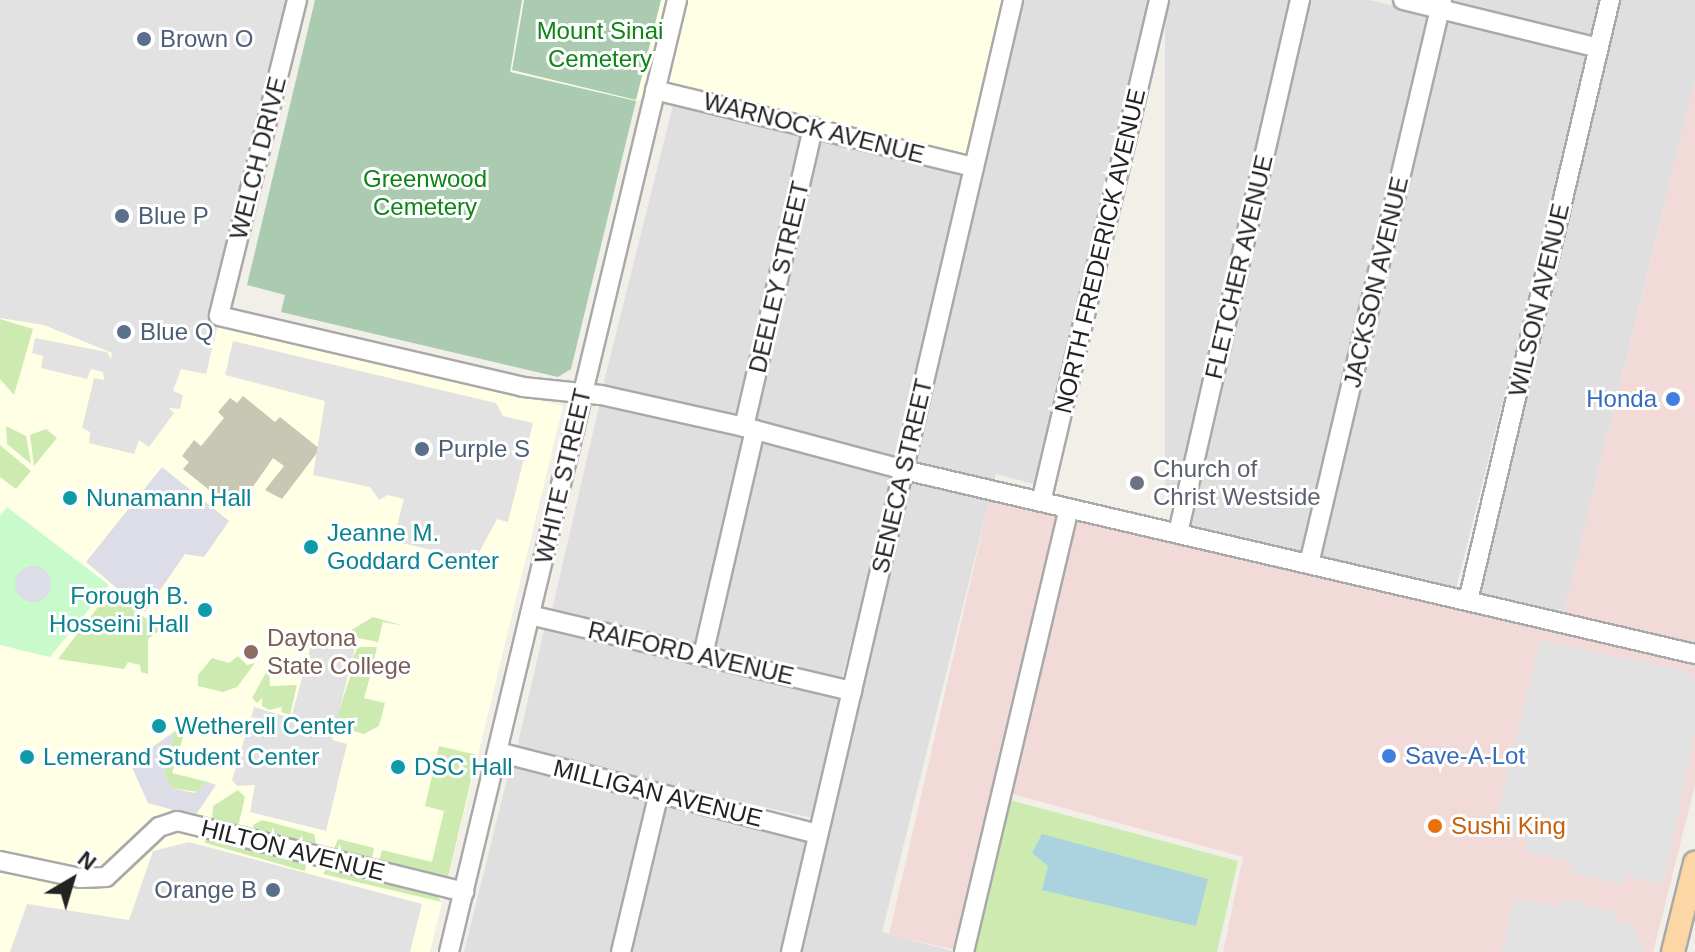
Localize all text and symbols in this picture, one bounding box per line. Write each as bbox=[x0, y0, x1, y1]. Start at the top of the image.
park label: Mount Sinai Cemetery bbox=[537, 17, 663, 73]
place label: Brown O bbox=[160, 25, 253, 53]
marker: Brown O bbox=[135, 30, 153, 48]
street label: WELCH DRIVE bbox=[224, 74, 292, 242]
street label: NORTH FREDERICK AVENUE bbox=[1048, 85, 1152, 417]
street label: WARNOCK AVENUE bbox=[700, 86, 928, 170]
street label: FLETCHER AVENUE bbox=[1199, 152, 1279, 382]
park label: Greenwood Cemetery bbox=[363, 165, 487, 221]
street label: JACKSON AVENUE bbox=[1338, 173, 1414, 391]
street label: DEELEY STREET bbox=[743, 178, 815, 376]
street label: WILSON AVENUE bbox=[1503, 200, 1575, 400]
place label: Blue P bbox=[138, 202, 209, 230]
marker: Blue P bbox=[113, 207, 131, 225]
place label: Blue Q bbox=[140, 318, 213, 346]
marker: Blue Q bbox=[115, 323, 133, 341]
street label: SENECA STREET bbox=[865, 375, 939, 577]
place label: Honda bbox=[1586, 385, 1657, 413]
street label: WHITE STREET bbox=[529, 386, 597, 566]
marker: Honda bbox=[1664, 390, 1682, 408]
place label: Purple S bbox=[438, 435, 530, 463]
marker: Purple S bbox=[413, 440, 431, 458]
place label: Church of Christ Westside bbox=[1153, 455, 1321, 511]
marker: Church of Christ Westside bbox=[1128, 474, 1146, 492]
place label: Nunamann Hall bbox=[86, 484, 251, 512]
marker: Nunamann Hall bbox=[61, 489, 79, 507]
place label: Jeanne M. Goddard Center bbox=[327, 519, 499, 575]
marker: Jeanne M. Goddard Center bbox=[302, 538, 320, 556]
place label: Forough B. Hosseini Hall bbox=[49, 582, 189, 638]
marker: Forough B. Hosseini Hall bbox=[196, 601, 214, 619]
street label: RAIFORD AVENUE bbox=[585, 615, 797, 691]
place label: Daytona State College bbox=[267, 624, 411, 680]
marker: Daytona State College bbox=[242, 643, 260, 661]
place label: Wetherell Center bbox=[175, 712, 355, 740]
marker: Wetherell Center bbox=[150, 717, 168, 735]
place label: Save-A-Lot bbox=[1405, 742, 1525, 770]
place label: Lemerand Student Center bbox=[43, 743, 319, 771]
marker: Save-A-Lot bbox=[1380, 747, 1398, 765]
marker: Lemerand Student Center bbox=[18, 748, 36, 766]
place label: DSC Hall bbox=[414, 753, 513, 781]
street label: MILLIGAN AVENUE bbox=[550, 753, 766, 833]
marker: DSC Hall bbox=[389, 758, 407, 776]
place label: Sushi King bbox=[1451, 812, 1566, 840]
street label: HILTON AVENUE bbox=[198, 813, 388, 887]
marker: Sushi King bbox=[1426, 817, 1444, 835]
north arrow bbox=[32, 840, 112, 920]
text: N bbox=[73, 846, 101, 875]
place label: Orange B bbox=[154, 876, 257, 904]
marker: Orange B bbox=[264, 881, 282, 899]

